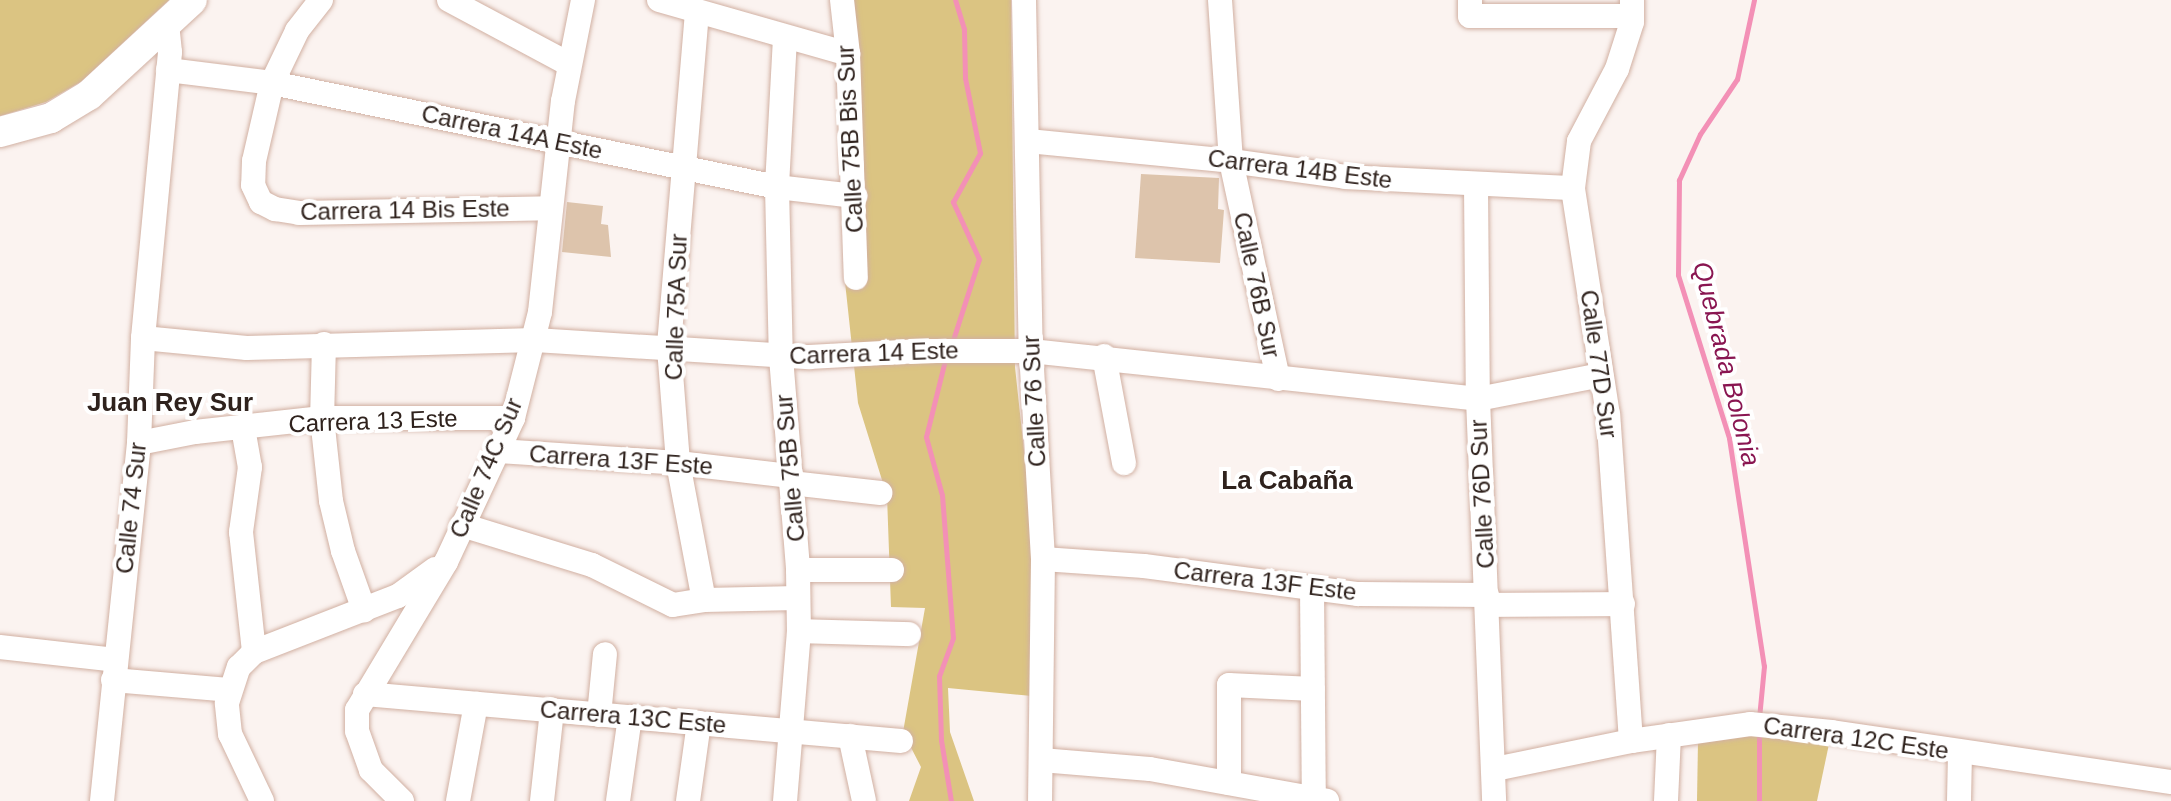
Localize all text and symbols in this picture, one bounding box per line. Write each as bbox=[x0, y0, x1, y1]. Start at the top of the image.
street label: Calle 75B Bis Sur bbox=[831, 44, 869, 234]
street label: Carrera 14A Este bbox=[418, 99, 606, 165]
street label: Carrera 14B Este bbox=[1206, 143, 1394, 195]
street label: Carrera 14 Bis Este bbox=[300, 194, 510, 226]
street label: Calle 76B Sur bbox=[1228, 210, 1286, 360]
street label: Calle 75A Sur bbox=[659, 233, 693, 381]
water label: Quebrada Bolonia bbox=[1686, 259, 1766, 469]
street label: Calle 77D Sur bbox=[1574, 288, 1624, 440]
street label: Calle 76 Sur bbox=[1016, 334, 1052, 468]
street label: Carrera 14 Este bbox=[789, 336, 959, 370]
district label: Juan Rey Sur bbox=[87, 387, 253, 419]
street label: Calle 75B Sur bbox=[769, 393, 811, 543]
street label: Calle 74C Sur bbox=[444, 394, 528, 542]
street label: Carrera 13 Este bbox=[288, 404, 458, 438]
street label: Calle 76D Sur bbox=[1464, 419, 1500, 569]
street label: Carrera 13F Este bbox=[528, 439, 714, 481]
street label: Calle 74 Sur bbox=[110, 441, 152, 575]
district label: La Cabaña bbox=[1221, 465, 1353, 497]
street label: Carrera 13F Este bbox=[1172, 555, 1358, 607]
street label: Carrera 13C Este bbox=[539, 695, 727, 739]
street label: Carrera 12C Este bbox=[1762, 711, 1950, 765]

